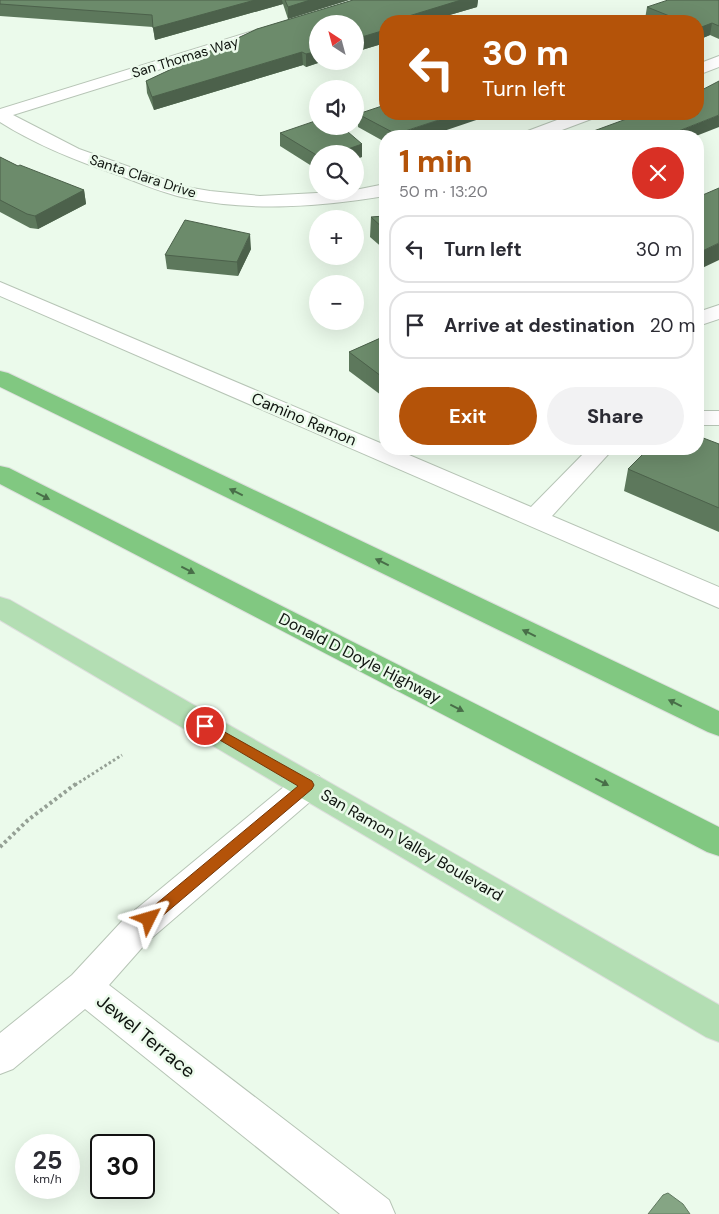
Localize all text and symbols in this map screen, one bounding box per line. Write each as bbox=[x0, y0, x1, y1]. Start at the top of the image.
north arrow bbox=[309, 15, 364, 70]
map controls bbox=[309, 15, 364, 330]
text: 30 m bbox=[482, 30, 569, 76]
street label: San Thomas Way bbox=[129, 32, 241, 82]
icon: left bbox=[399, 35, 464, 100]
text: Turn left bbox=[482, 74, 566, 103]
button: sound bbox=[309, 80, 364, 135]
text: 1 min bbox=[399, 142, 472, 181]
button: search bbox=[309, 145, 364, 200]
button: close bbox=[632, 147, 684, 199]
street label: Santa Clara Drive bbox=[87, 150, 199, 202]
text: 50 m · 13:20 bbox=[399, 181, 488, 202]
button: + bbox=[309, 210, 364, 265]
icon: left bbox=[401, 235, 429, 263]
text: Turn left bbox=[444, 237, 522, 262]
text: 30 m bbox=[636, 237, 682, 262]
button: − bbox=[309, 275, 364, 330]
icon: arrive bbox=[401, 311, 429, 339]
text: Arrive at destination bbox=[444, 313, 635, 338]
text: 20 m bbox=[650, 313, 696, 338]
street label: Camino Ramon bbox=[248, 387, 360, 451]
button: Exit bbox=[399, 387, 537, 445]
button: Share bbox=[547, 387, 684, 445]
one-way arrow bbox=[229, 487, 243, 495]
one-way arrow bbox=[36, 492, 51, 500]
one-way arrow bbox=[375, 558, 389, 566]
one-way arrow bbox=[181, 566, 195, 574]
street label: Donald D Doyle Highway bbox=[275, 608, 445, 708]
one-way arrow bbox=[521, 628, 536, 637]
one-way arrow bbox=[668, 699, 682, 707]
one-way arrow bbox=[450, 704, 464, 712]
pin bbox=[184, 705, 226, 747]
icon: arrive bbox=[191, 712, 219, 740]
one-way arrow bbox=[595, 778, 609, 786]
street label: San Ramon Valley Boulevard bbox=[317, 784, 507, 906]
position arrow bbox=[122, 892, 174, 944]
street label: Jewel Terrace bbox=[92, 989, 200, 1083]
speed limit sign: 30 bbox=[90, 1134, 155, 1199]
text: 25 bbox=[33, 1144, 62, 1177]
text: km/h bbox=[33, 1171, 62, 1187]

